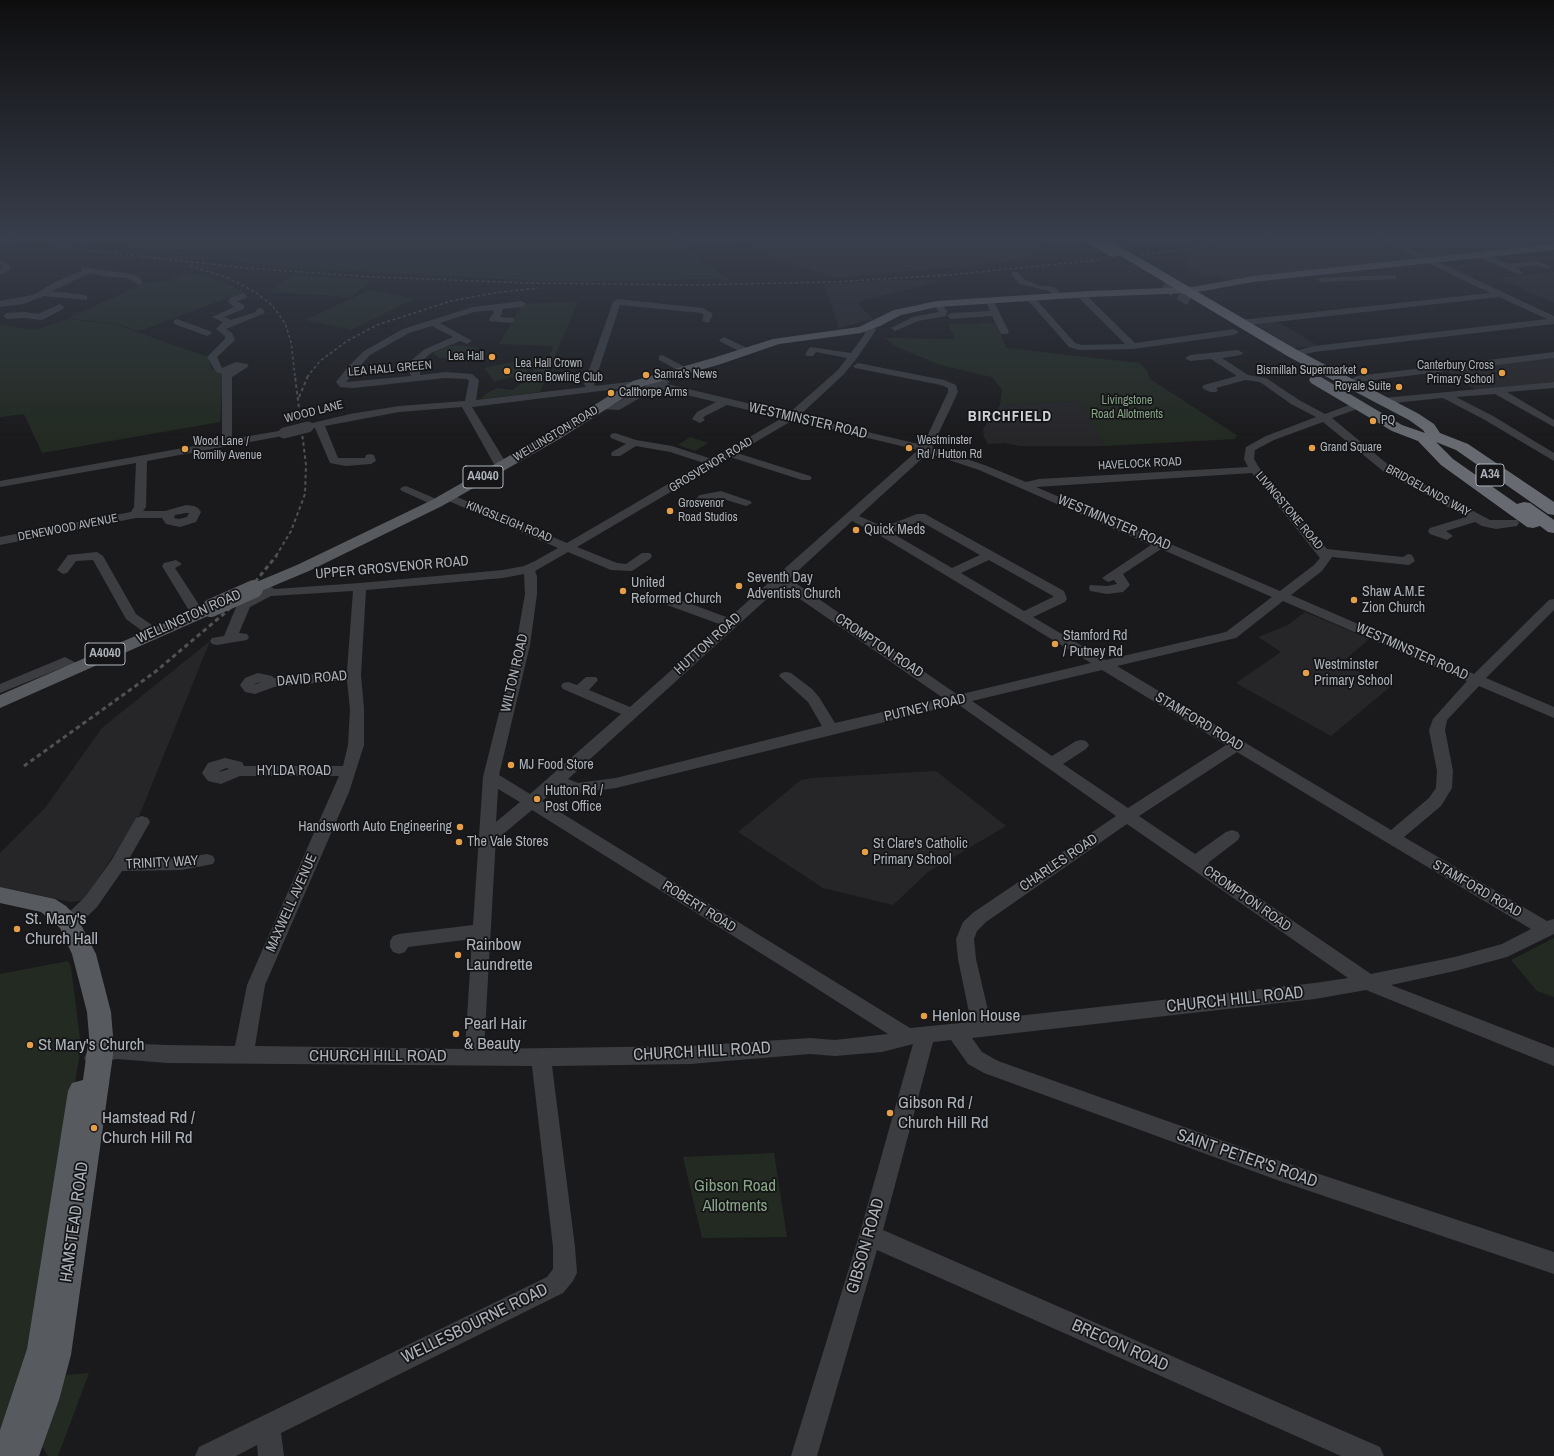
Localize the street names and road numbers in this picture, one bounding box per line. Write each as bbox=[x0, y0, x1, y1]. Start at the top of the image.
street label: LEA HALL GREEN bbox=[348, 358, 432, 380]
street label: WOOD LANE bbox=[283, 398, 345, 426]
street label: WESTMINSTER ROAD bbox=[747, 399, 869, 443]
street label: WELLINGTON ROAD bbox=[511, 403, 601, 465]
street label: GROSVENOR ROAD bbox=[667, 434, 755, 496]
street label: HAVELOCK ROAD bbox=[1098, 455, 1182, 473]
street label: BRIDGELANDS WAY bbox=[1383, 462, 1473, 520]
road number: A34 bbox=[1476, 464, 1504, 486]
road number: A4040 bbox=[463, 466, 503, 488]
street label: LIVINGSTONE ROAD bbox=[1252, 469, 1326, 553]
street label: WESTMINSTER ROAD bbox=[1055, 492, 1173, 554]
street label: KINGSLEIGH ROAD bbox=[464, 498, 554, 546]
street label: DENEWOOD AVENUE bbox=[17, 511, 119, 545]
street label: UPPER GROSVENOR ROAD bbox=[315, 553, 469, 583]
street label: WELLINGTON ROAD bbox=[134, 587, 244, 647]
street label: HUTTON ROAD bbox=[671, 610, 745, 678]
street label: CROMPTON ROAD bbox=[832, 610, 926, 682]
street label: WESTMINSTER ROAD bbox=[1353, 620, 1471, 684]
street label: WILTON ROAD bbox=[498, 632, 532, 714]
road number: A4040 bbox=[85, 643, 125, 665]
street label: DAVID ROAD bbox=[276, 668, 348, 690]
street label: STAMFORD ROAD bbox=[1152, 689, 1246, 755]
street label: PUTNEY ROAD bbox=[883, 690, 967, 726]
street label: HYLDA ROAD bbox=[257, 763, 331, 779]
street label: CHARLES ROAD bbox=[1017, 831, 1101, 895]
street label: MAXWELL AVENUE bbox=[263, 851, 321, 955]
street label: TRINITY WAY bbox=[125, 853, 199, 873]
street label: STAMFORD ROAD bbox=[1430, 857, 1524, 921]
street label: CROMPTON ROAD bbox=[1200, 863, 1294, 935]
street label: ROBERT ROAD bbox=[659, 878, 739, 936]
street label: CHURCH HILL ROAD bbox=[1165, 983, 1305, 1017]
street label: CHURCH HILL ROAD bbox=[633, 1038, 771, 1066]
street label: CHURCH HILL ROAD bbox=[309, 1046, 447, 1066]
street label: SAINT PETER'S ROAD bbox=[1174, 1125, 1320, 1193]
street label: HAMSTEAD ROAD bbox=[56, 1160, 94, 1284]
street label: GIBSON ROAD bbox=[843, 1196, 889, 1296]
street label: WELLESBOURNE ROAD bbox=[398, 1280, 552, 1368]
street label: BRECON ROAD bbox=[1068, 1316, 1172, 1376]

